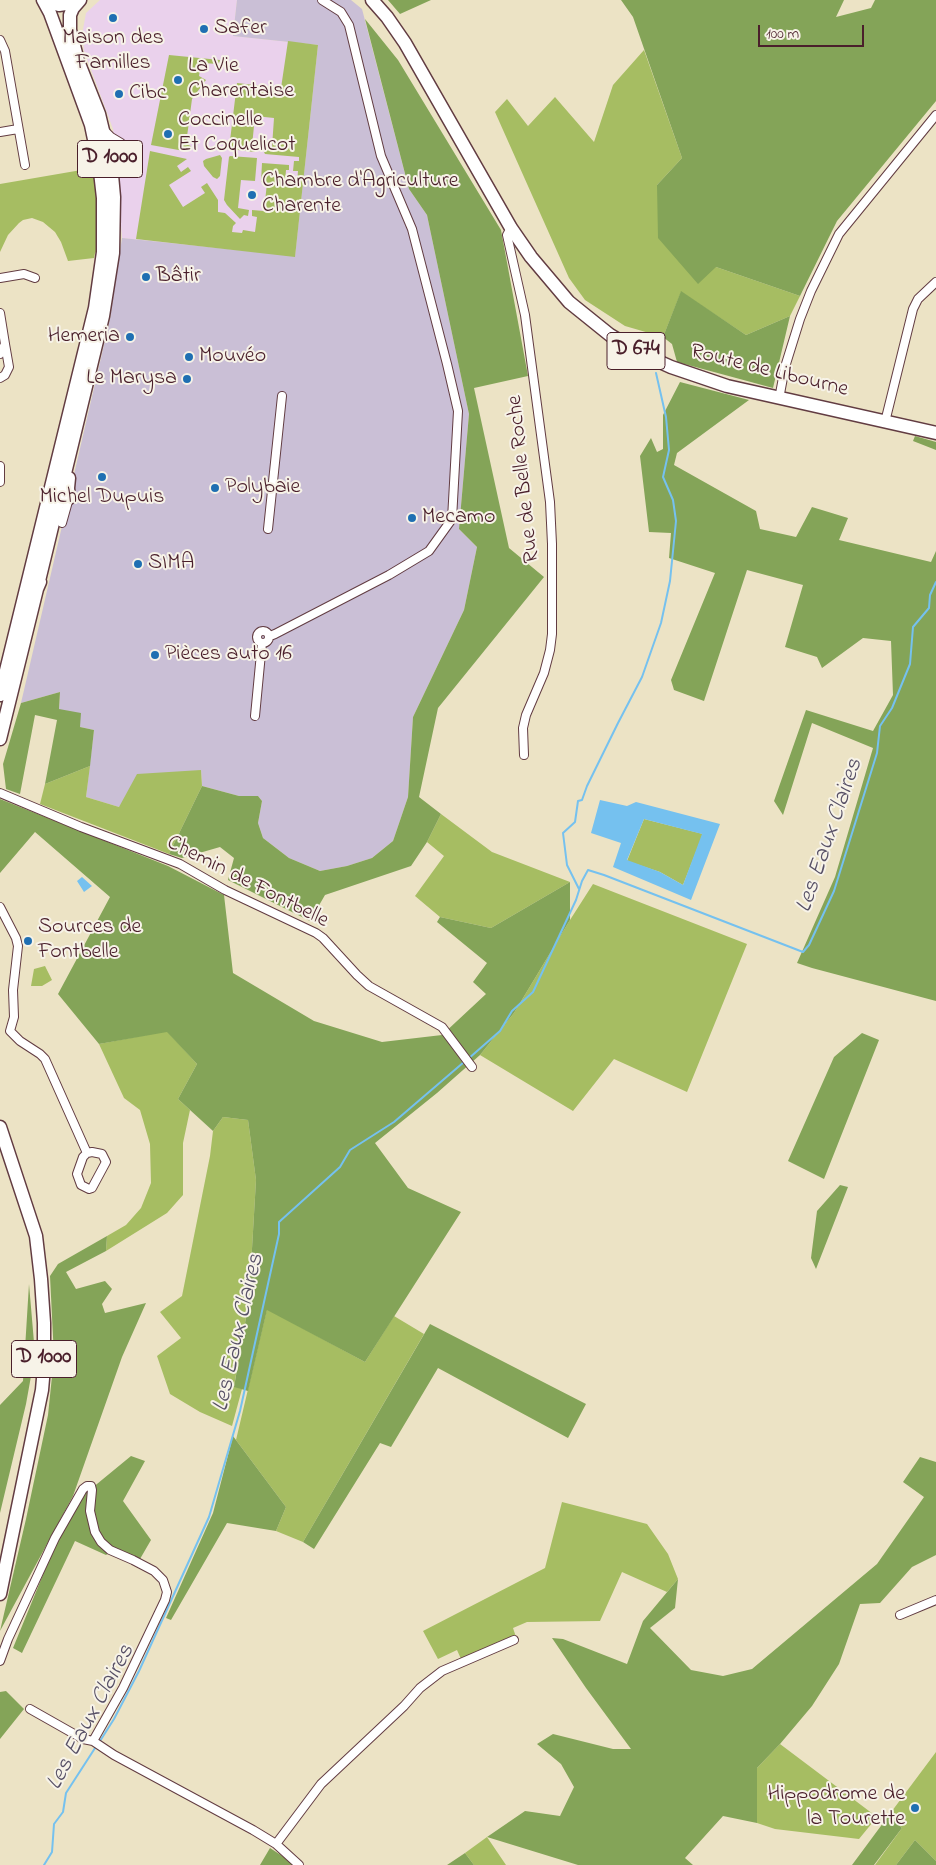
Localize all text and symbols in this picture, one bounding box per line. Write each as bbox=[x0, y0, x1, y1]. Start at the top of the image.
marker: Maison des Familles bbox=[107, 12, 119, 24]
scale bar bbox=[761, 15, 867, 47]
place label: Safer bbox=[214, 16, 267, 42]
marker: Safer bbox=[198, 23, 210, 35]
text: 100 m bbox=[766, 23, 799, 45]
place label: Maison des Familles bbox=[62, 26, 164, 78]
place label: La Vie Charentaise bbox=[188, 54, 294, 106]
marker: La Vie Charentaise bbox=[172, 74, 184, 86]
place label: Cibc bbox=[129, 81, 166, 107]
marker: Cibc bbox=[113, 88, 125, 100]
place label: Coccinelle Et Coquelicot bbox=[178, 108, 296, 160]
marker: Coccinelle Et Coquelicot bbox=[162, 128, 174, 140]
road number: D 1000 bbox=[78, 140, 142, 178]
place label: Chambre d'Agriculture Charente bbox=[262, 169, 459, 220]
marker: Chambre d'Agriculture Charente bbox=[246, 189, 258, 201]
place label: Bâtir bbox=[156, 264, 201, 290]
marker: Bâtir bbox=[140, 271, 152, 283]
place label: Hemeria bbox=[48, 324, 120, 350]
marker: Hemeria bbox=[124, 331, 136, 343]
road number: D 674 bbox=[607, 332, 665, 370]
street label: Route de Libourne bbox=[687, 340, 851, 404]
place label: Mouvéo bbox=[199, 344, 266, 370]
marker: Mouvéo bbox=[183, 351, 195, 363]
place label: Le Marysa bbox=[86, 366, 177, 392]
marker: Le Marysa bbox=[181, 373, 193, 385]
street label: Rue de Belle Roche bbox=[503, 394, 547, 564]
marker: Michel Dupuis bbox=[96, 471, 108, 483]
place label: Polybaie bbox=[225, 475, 300, 501]
marker: Polybaie bbox=[209, 482, 221, 494]
place label: Michel Dupuis bbox=[40, 485, 164, 511]
place label: Mecamo bbox=[422, 505, 495, 531]
marker: Mecamo bbox=[406, 512, 418, 524]
place label: SIMA bbox=[148, 551, 194, 577]
marker: SIMA bbox=[132, 558, 144, 570]
place label: Pièces auto 16 bbox=[165, 642, 292, 668]
marker: Pièces auto 16 bbox=[149, 649, 161, 661]
water label: Les Eaux Claires bbox=[791, 755, 871, 917]
street label: Chemin de Fontbelle bbox=[162, 831, 332, 935]
place label: Sources de Fontbelle bbox=[38, 915, 141, 966]
marker: Sources de Fontbelle bbox=[22, 935, 34, 947]
water label: Les Eaux Claires bbox=[208, 1251, 272, 1415]
road number: D 1000 bbox=[12, 1340, 76, 1378]
water label: Les Eaux Claires bbox=[42, 1640, 142, 1796]
place label: Hippodrome de la Tourette bbox=[768, 1782, 905, 1834]
marker: Hippodrome de la Tourette bbox=[909, 1802, 921, 1814]

